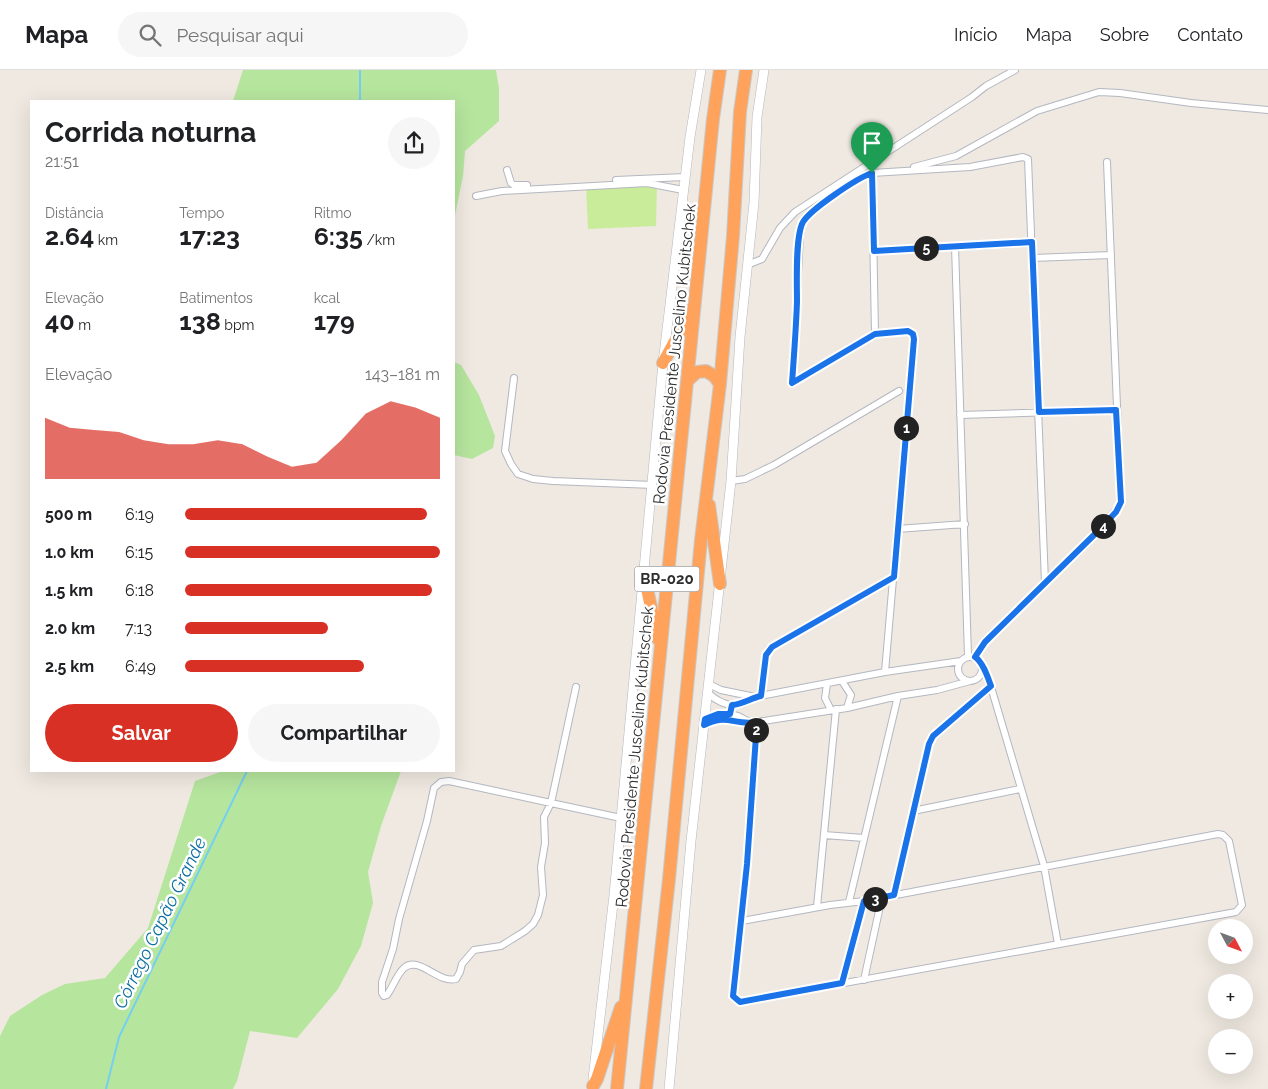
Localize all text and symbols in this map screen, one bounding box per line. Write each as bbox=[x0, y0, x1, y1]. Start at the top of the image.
search box bbox=[118, 12, 468, 57]
text: Mapa bbox=[25, 20, 88, 49]
icon: search bbox=[136, 21, 164, 49]
text: Pesquisar aqui bbox=[176, 24, 304, 46]
text: Início bbox=[954, 24, 997, 45]
text: Mapa bbox=[1025, 24, 1072, 45]
text: Sobre bbox=[1100, 24, 1149, 45]
text: Contato bbox=[1177, 24, 1243, 45]
text: Corrida noturna bbox=[45, 116, 256, 149]
button: share bbox=[388, 117, 440, 169]
pin bbox=[851, 122, 893, 173]
icon: arrive bbox=[858, 129, 886, 157]
text: 21:51 bbox=[45, 152, 79, 171]
street label: Rodovia Presidente Juscelino Kubitschek bbox=[649, 202, 700, 505]
text: Distância bbox=[45, 205, 104, 221]
text: Tempo bbox=[179, 205, 224, 221]
text: Ritmo bbox=[314, 205, 352, 221]
text: 2.64 bbox=[45, 221, 94, 251]
text: 17:23 bbox=[179, 221, 240, 251]
text: 6:35 bbox=[314, 221, 363, 251]
text: km bbox=[94, 232, 118, 248]
text: /km bbox=[363, 232, 395, 248]
pin: 5 bbox=[914, 236, 938, 260]
text: 5 bbox=[923, 240, 930, 256]
text: Elevação bbox=[45, 290, 104, 306]
text: Batimentos bbox=[179, 290, 253, 306]
text: kcal bbox=[314, 290, 340, 306]
text: 40 bbox=[45, 306, 75, 336]
text: 138 bbox=[179, 306, 221, 336]
text: 179 bbox=[314, 306, 355, 336]
text: m bbox=[75, 317, 91, 333]
text: bpm bbox=[221, 317, 254, 333]
text: Elevação bbox=[45, 365, 112, 384]
text: 143–181 m bbox=[365, 365, 440, 384]
pin: 1 bbox=[894, 416, 918, 440]
text: 1 bbox=[903, 420, 910, 436]
text: 500 m bbox=[45, 505, 92, 524]
text: 6:19 bbox=[125, 505, 154, 524]
pin: 4 bbox=[1090, 514, 1116, 538]
text: 4 bbox=[1100, 518, 1108, 534]
text: 1.0 km bbox=[45, 543, 94, 562]
text: 6:15 bbox=[125, 543, 153, 562]
road number: BR-020 bbox=[634, 566, 700, 592]
text: 1.5 km bbox=[45, 581, 93, 600]
text: 6:18 bbox=[125, 581, 154, 600]
street label: Rodovia Presidente Juscelino Kubitschek bbox=[612, 605, 657, 908]
text: 2.0 km bbox=[45, 619, 95, 638]
text: 7:13 bbox=[125, 619, 152, 638]
text: 2.5 km bbox=[45, 657, 94, 676]
text: 6:49 bbox=[125, 657, 156, 676]
button: Salvar bbox=[45, 704, 238, 762]
button: Compartilhar bbox=[248, 704, 440, 762]
pin: 2 bbox=[744, 718, 768, 742]
text: 2 bbox=[753, 722, 760, 738]
water label: Córrego Capão Grande bbox=[109, 834, 210, 1012]
pin: 3 bbox=[862, 886, 888, 912]
text: 3 bbox=[872, 891, 879, 907]
north arrow bbox=[1208, 919, 1252, 964]
map controls bbox=[1208, 919, 1253, 1074]
button: + bbox=[1208, 974, 1253, 1019]
button: − bbox=[1208, 1029, 1253, 1074]

